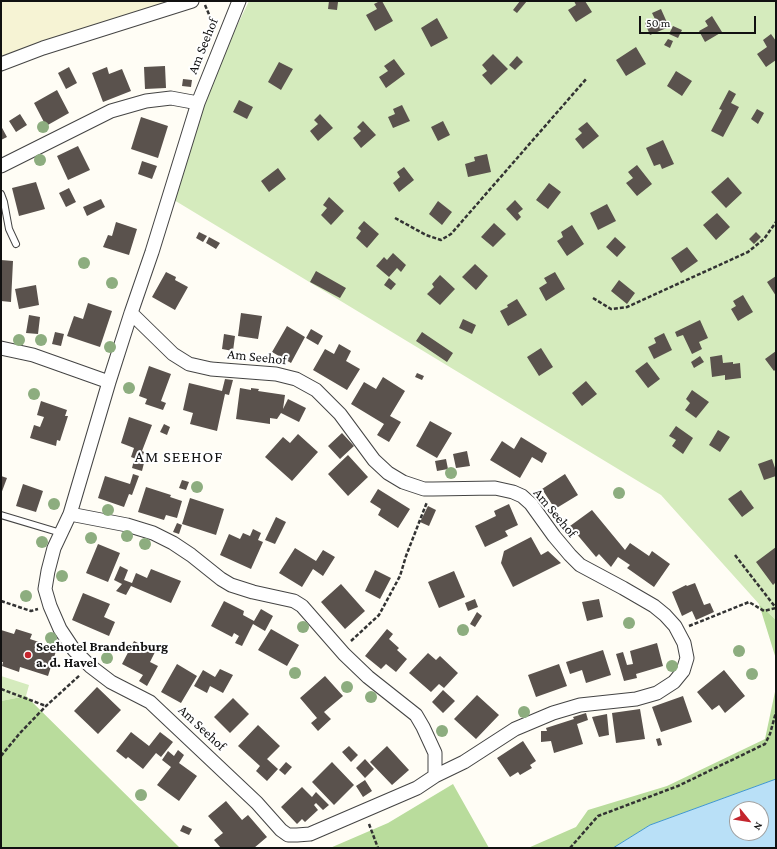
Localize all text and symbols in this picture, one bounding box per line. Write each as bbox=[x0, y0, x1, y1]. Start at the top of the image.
scale bar bbox=[641, 8, 758, 34]
street label: Am Seehof bbox=[184, 15, 222, 77]
text: 50 m bbox=[646, 16, 670, 30]
street label: Am Seehof bbox=[227, 346, 287, 368]
district label: AM SEEHOF bbox=[135, 447, 223, 467]
street label: Am Seehof bbox=[530, 485, 580, 541]
place label: Seehotel Brandenburg a. d. Havel bbox=[36, 639, 168, 672]
marker: Seehotel Brandenburg a. d. Havel bbox=[23, 650, 33, 660]
street label: Am Seehof bbox=[175, 702, 229, 754]
north arrow bbox=[729, 801, 769, 841]
text: N bbox=[751, 820, 766, 833]

